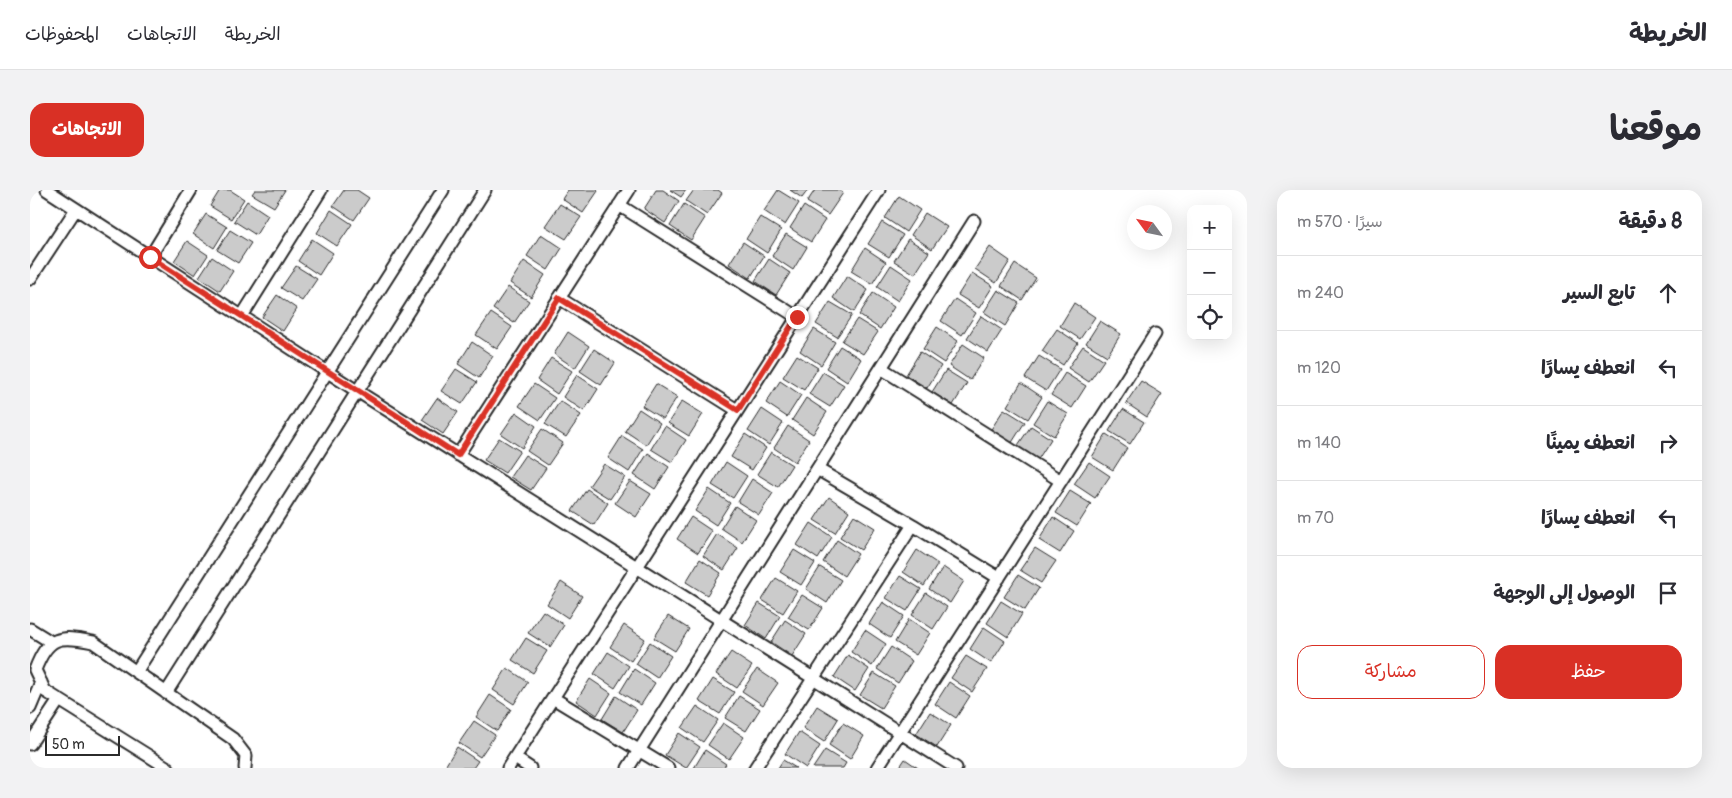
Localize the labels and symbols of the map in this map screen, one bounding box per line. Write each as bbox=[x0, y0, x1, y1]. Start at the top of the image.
north arrow bbox=[1127, 205, 1172, 250]
route start bbox=[139, 246, 162, 269]
route end bbox=[786, 306, 809, 329]
scale bar bbox=[45, 733, 120, 756]

